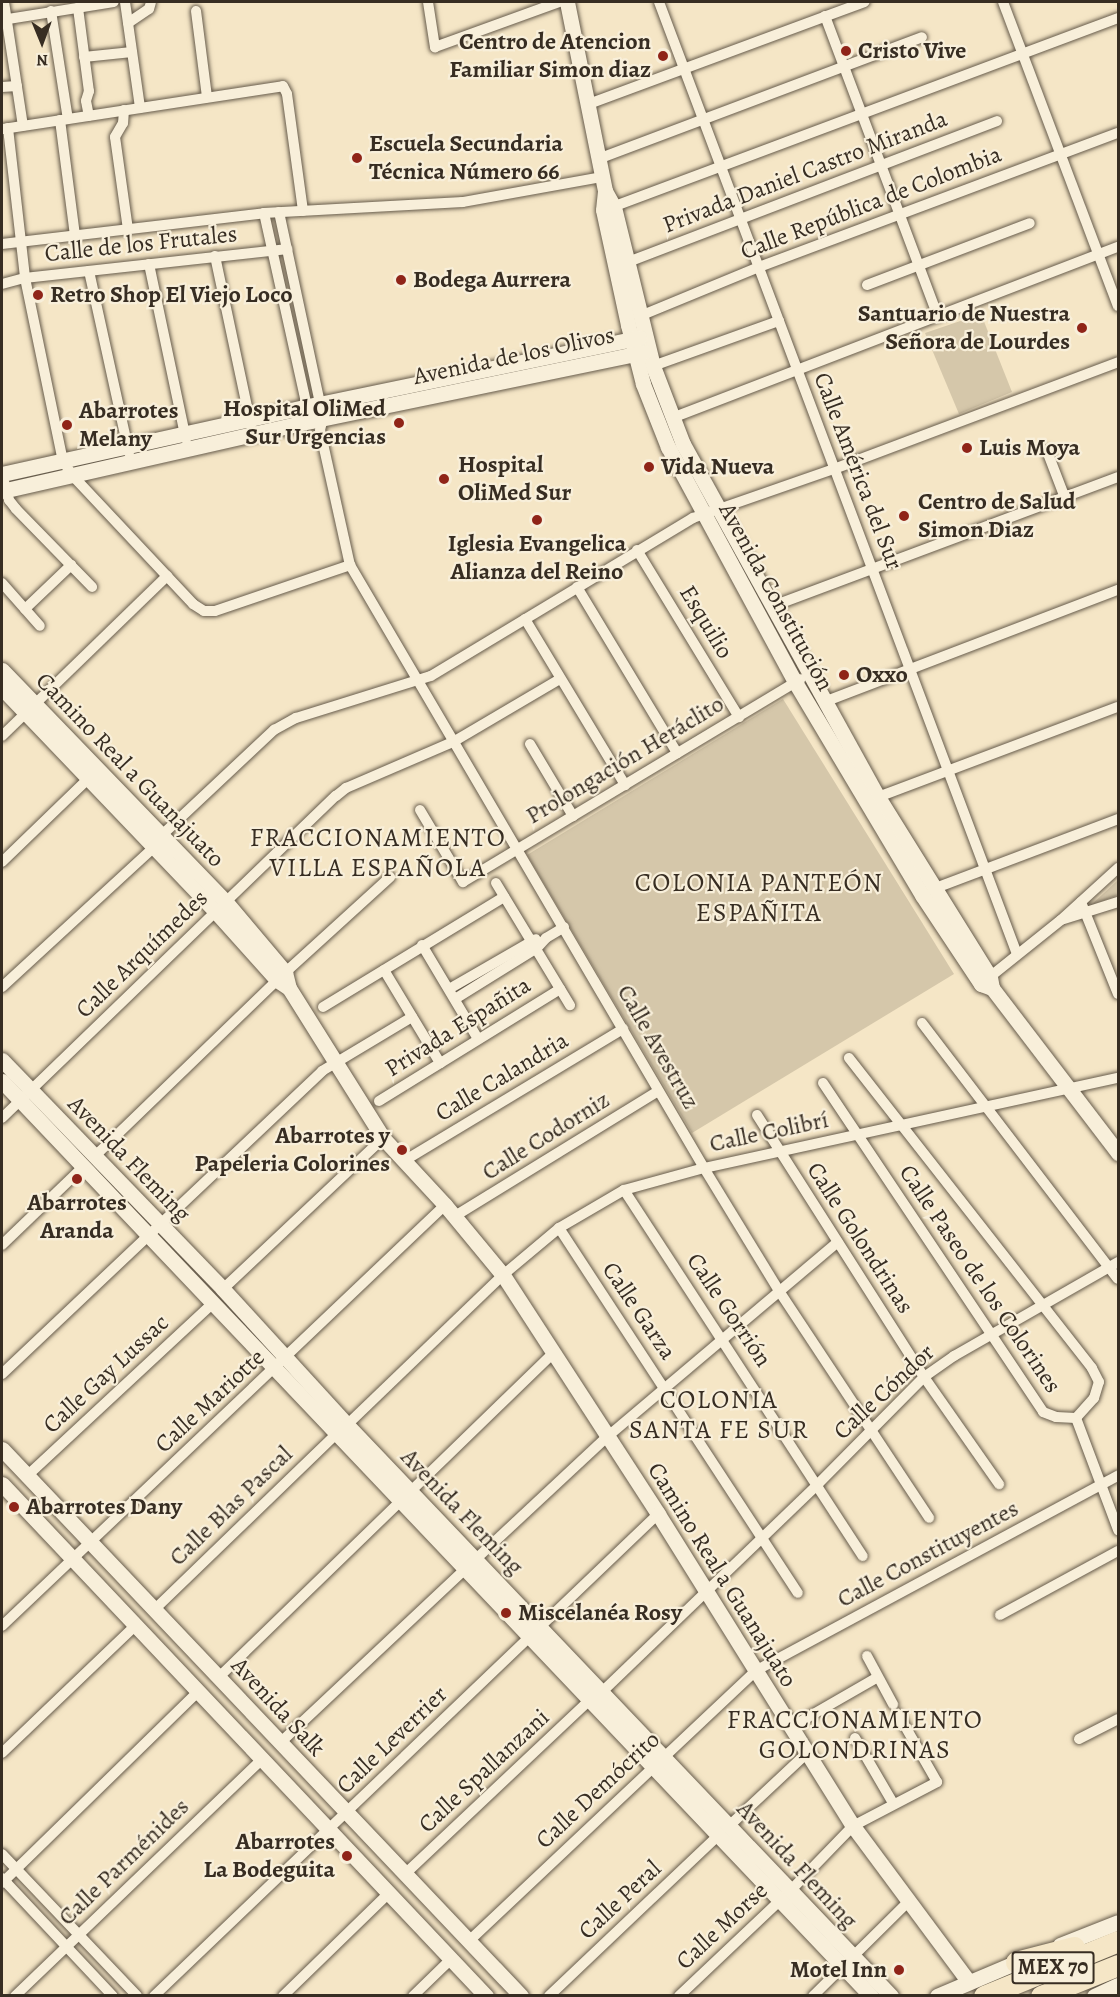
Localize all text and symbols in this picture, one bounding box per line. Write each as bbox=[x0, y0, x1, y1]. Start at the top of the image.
north arrow bbox=[12, 12, 72, 72]
place label: Centro de Atencion Familiar Simon diaz bbox=[449, 28, 651, 84]
place label: Cristo Vive bbox=[858, 37, 966, 65]
marker: Cristo Vive bbox=[839, 44, 853, 58]
text: N bbox=[36, 49, 48, 71]
marker: Centro de Atencion Familiar Simon diaz bbox=[656, 49, 670, 63]
street label: Privada Daniel Castro Miranda bbox=[659, 104, 951, 240]
place label: Escuela Secundaria Técnica Número 66 bbox=[369, 130, 563, 186]
street label: Calle República de Colombia bbox=[736, 140, 1006, 266]
marker: Escuela Secundaria Técnica Número 66 bbox=[350, 151, 364, 165]
street label: Calle de los Frutales bbox=[43, 220, 239, 268]
place label: Bodega Aurrera bbox=[413, 266, 571, 294]
marker: Bodega Aurrera bbox=[394, 273, 408, 287]
place label: Retro Shop El Viejo Loco bbox=[50, 281, 293, 309]
marker: Retro Shop El Viejo Loco bbox=[31, 288, 45, 302]
place label: Santuario de Nuestra Señora de Lourdes bbox=[858, 300, 1070, 356]
street label: Avenida de los Olivos bbox=[411, 321, 617, 391]
marker: Santuario de Nuestra Señora de Lourdes bbox=[1075, 321, 1089, 335]
street label: Calle América del Sur bbox=[807, 368, 909, 574]
place label: Hospital OliMed Sur Urgencias bbox=[223, 395, 386, 451]
place label: Abarrotes Melany bbox=[79, 397, 178, 453]
marker: Hospital OliMed Sur Urgencias bbox=[390, 414, 408, 432]
marker: Abarrotes Melany bbox=[60, 418, 74, 432]
place label: Luis Moya bbox=[979, 434, 1080, 462]
marker: Luis Moya bbox=[960, 441, 974, 455]
place label: Hospital OliMed Sur bbox=[458, 451, 571, 507]
place label: Vida Nueva bbox=[661, 453, 774, 481]
marker: Vida Nueva bbox=[642, 460, 656, 474]
marker: Hospital OliMed Sur bbox=[435, 470, 453, 488]
place label: Centro de Salud Simon Diaz bbox=[918, 488, 1076, 544]
street label: Avenida Constitución bbox=[712, 498, 840, 696]
marker: Centro de Salud Simon Diaz bbox=[895, 507, 913, 525]
marker: Iglesia Evangelica Alianza del Reino bbox=[530, 513, 544, 527]
place label: Iglesia Evangelica Alianza del Reino bbox=[448, 530, 626, 586]
street label: Esquilio bbox=[673, 580, 739, 664]
place label: Oxxo bbox=[856, 661, 908, 689]
street label: Camino Real a Guanajuato bbox=[30, 667, 230, 873]
marker: Oxxo bbox=[837, 668, 851, 682]
street label: Prolongación Heráclito bbox=[521, 690, 729, 830]
district label: FRACCIONAMIENTO VILLA ESPAÑOLA bbox=[250, 822, 506, 884]
district label: COLONIA PANTEÓN ESPAÑITA bbox=[635, 867, 883, 928]
street label: Calle Arquímedes bbox=[70, 884, 214, 1024]
street label: Privada Españita bbox=[380, 971, 536, 1083]
street label: Calle Avestruz bbox=[611, 980, 705, 1114]
street label: Calle Calandria bbox=[430, 1026, 574, 1128]
street label: Calle Codorniz bbox=[477, 1085, 615, 1187]
street label: Avenida Fleming bbox=[62, 1090, 196, 1228]
street label: Calle Colibrí bbox=[707, 1105, 831, 1159]
place label: Abarrotes y Papeleria Colorines bbox=[194, 1122, 390, 1178]
marker: Abarrotes y Papeleria Colorines bbox=[395, 1143, 409, 1157]
street label: Calle Golondrinas bbox=[800, 1157, 920, 1319]
street label: Calle Paseo de los Colorines bbox=[893, 1159, 1067, 1399]
marker: Abarrotes Aranda bbox=[70, 1172, 84, 1186]
place label: Abarrotes Aranda bbox=[27, 1189, 127, 1245]
street label: Calle Gorrión bbox=[680, 1248, 778, 1372]
street label: Calle Garza bbox=[596, 1257, 682, 1365]
street label: Calle Gay Lussac bbox=[37, 1309, 175, 1439]
street label: Calle Cóndor bbox=[828, 1338, 940, 1446]
street label: Calle Mariotte bbox=[149, 1343, 271, 1459]
district label: COLONIA SANTA FE SUR bbox=[629, 1384, 809, 1446]
street label: Calle Blas Pascal bbox=[164, 1440, 298, 1572]
street label: Avenida Fleming bbox=[395, 1443, 529, 1581]
street label: Camino Real a Guanajuato bbox=[641, 1457, 803, 1693]
place label: Abarrotes Dany bbox=[26, 1493, 182, 1521]
street label: Calle Constituyentes bbox=[833, 1494, 1023, 1614]
marker: Abarrotes Dany bbox=[7, 1500, 21, 1514]
place label: Miscelanéa Rosy bbox=[518, 1599, 682, 1627]
marker: Miscelanéa Rosy bbox=[499, 1606, 513, 1620]
street label: Avenida Salk bbox=[225, 1652, 331, 1762]
street label: Calle Leverrier bbox=[331, 1680, 453, 1800]
street label: Calle Spallanzani bbox=[413, 1703, 555, 1839]
district label: FRACCIONAMIENTO GOLONDRINAS bbox=[727, 1704, 983, 1766]
street label: Calle Demócrito bbox=[530, 1725, 666, 1855]
street label: Calle Parménides bbox=[53, 1792, 195, 1932]
street label: Avenida Fleming bbox=[730, 1795, 864, 1935]
place label: Abarrotes La Bodeguita bbox=[204, 1828, 335, 1884]
marker: Abarrotes La Bodeguita bbox=[340, 1849, 354, 1863]
street label: Calle Peral bbox=[573, 1855, 667, 1945]
street label: Calle Morse bbox=[670, 1876, 774, 1976]
road number: MEX 70 bbox=[1011, 1949, 1095, 1987]
place label: Motel Inn bbox=[790, 1956, 887, 1984]
marker: Motel Inn bbox=[892, 1963, 906, 1977]

